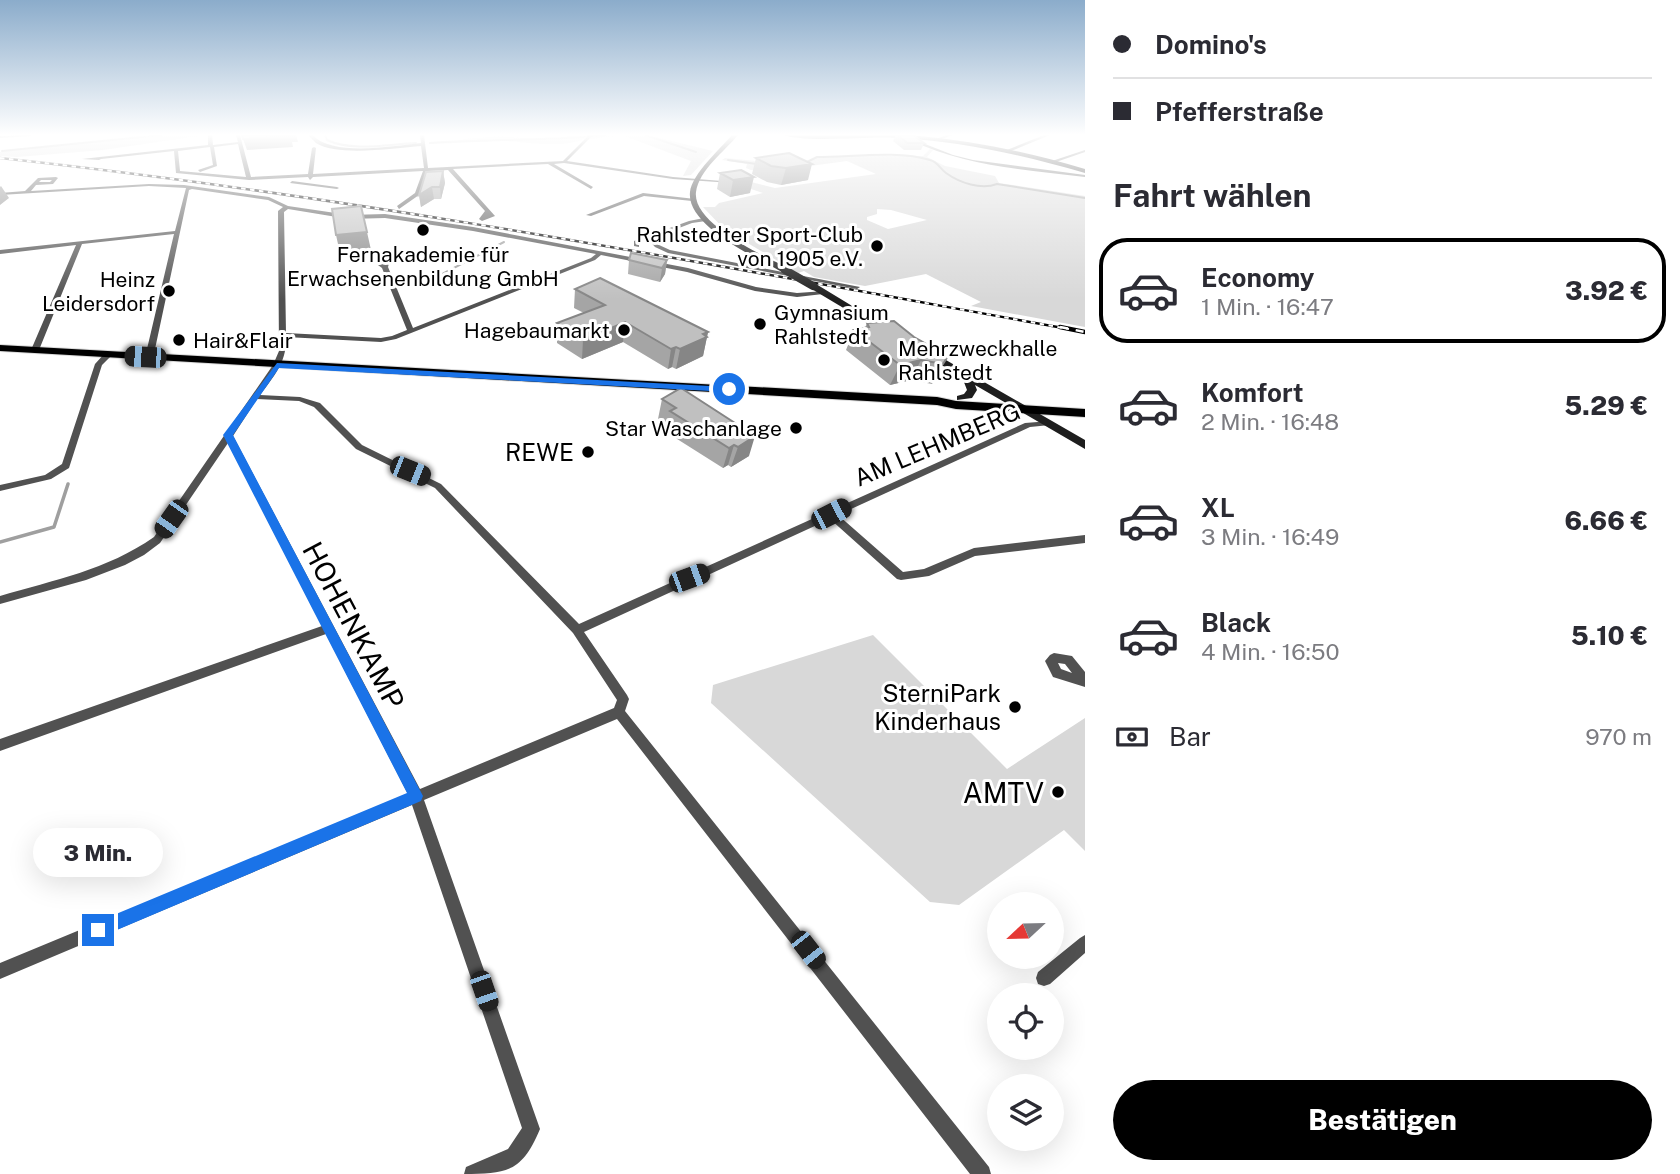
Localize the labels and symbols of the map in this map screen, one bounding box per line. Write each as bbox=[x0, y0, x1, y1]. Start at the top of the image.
marker: Fernakademie für Erwachsenenbildung GmbH bbox=[415, 222, 431, 238]
place label: Rahlstedter Sport-Club von 1905 e.V. bbox=[636, 222, 863, 271]
marker: Rahlstedter Sport-Club von 1905 e.V. bbox=[869, 238, 885, 254]
place label: Fernakademie für Erwachsenenbildung GmbH bbox=[287, 242, 559, 291]
place label: Heinz Leidersdorf bbox=[42, 267, 155, 316]
marker: Heinz Leidersdorf bbox=[161, 283, 177, 299]
place label: Gymnasium Rahlstedt bbox=[774, 300, 889, 349]
marker: Gymnasium Rahlstedt bbox=[752, 316, 768, 332]
place label: Hagebaumarkt bbox=[464, 318, 610, 343]
marker: Hagebaumarkt bbox=[616, 322, 632, 338]
place label: Hair&Flair bbox=[193, 328, 293, 353]
marker: Hair&Flair bbox=[171, 332, 187, 348]
place label: Mehrzweckhalle Rahlstedt bbox=[898, 336, 1057, 385]
car bbox=[124, 345, 167, 369]
marker: Mehrzweckhalle Rahlstedt bbox=[876, 352, 892, 368]
route start bbox=[713, 373, 745, 405]
street label: AM LEHMBERG bbox=[850, 396, 1024, 492]
place label: Star Waschanlage bbox=[605, 416, 782, 441]
marker: Star Waschanlage bbox=[788, 420, 804, 436]
place label: REWE bbox=[505, 438, 574, 466]
marker: REWE bbox=[580, 444, 596, 460]
car bbox=[387, 453, 434, 489]
car bbox=[808, 495, 855, 533]
car bbox=[151, 496, 192, 542]
street label: HOHENKAMP bbox=[296, 536, 412, 714]
car bbox=[666, 561, 713, 595]
place label: SterniPark Kinderhaus bbox=[874, 679, 1001, 735]
marker: SterniPark Kinderhaus bbox=[1007, 699, 1023, 715]
place label: AMTV bbox=[963, 776, 1044, 809]
marker: AMTV bbox=[1050, 784, 1066, 800]
callout: 3 Min. bbox=[33, 828, 163, 878]
north arrow bbox=[987, 892, 1064, 970]
route end bbox=[82, 914, 114, 946]
car bbox=[787, 927, 830, 973]
car bbox=[468, 968, 501, 1014]

